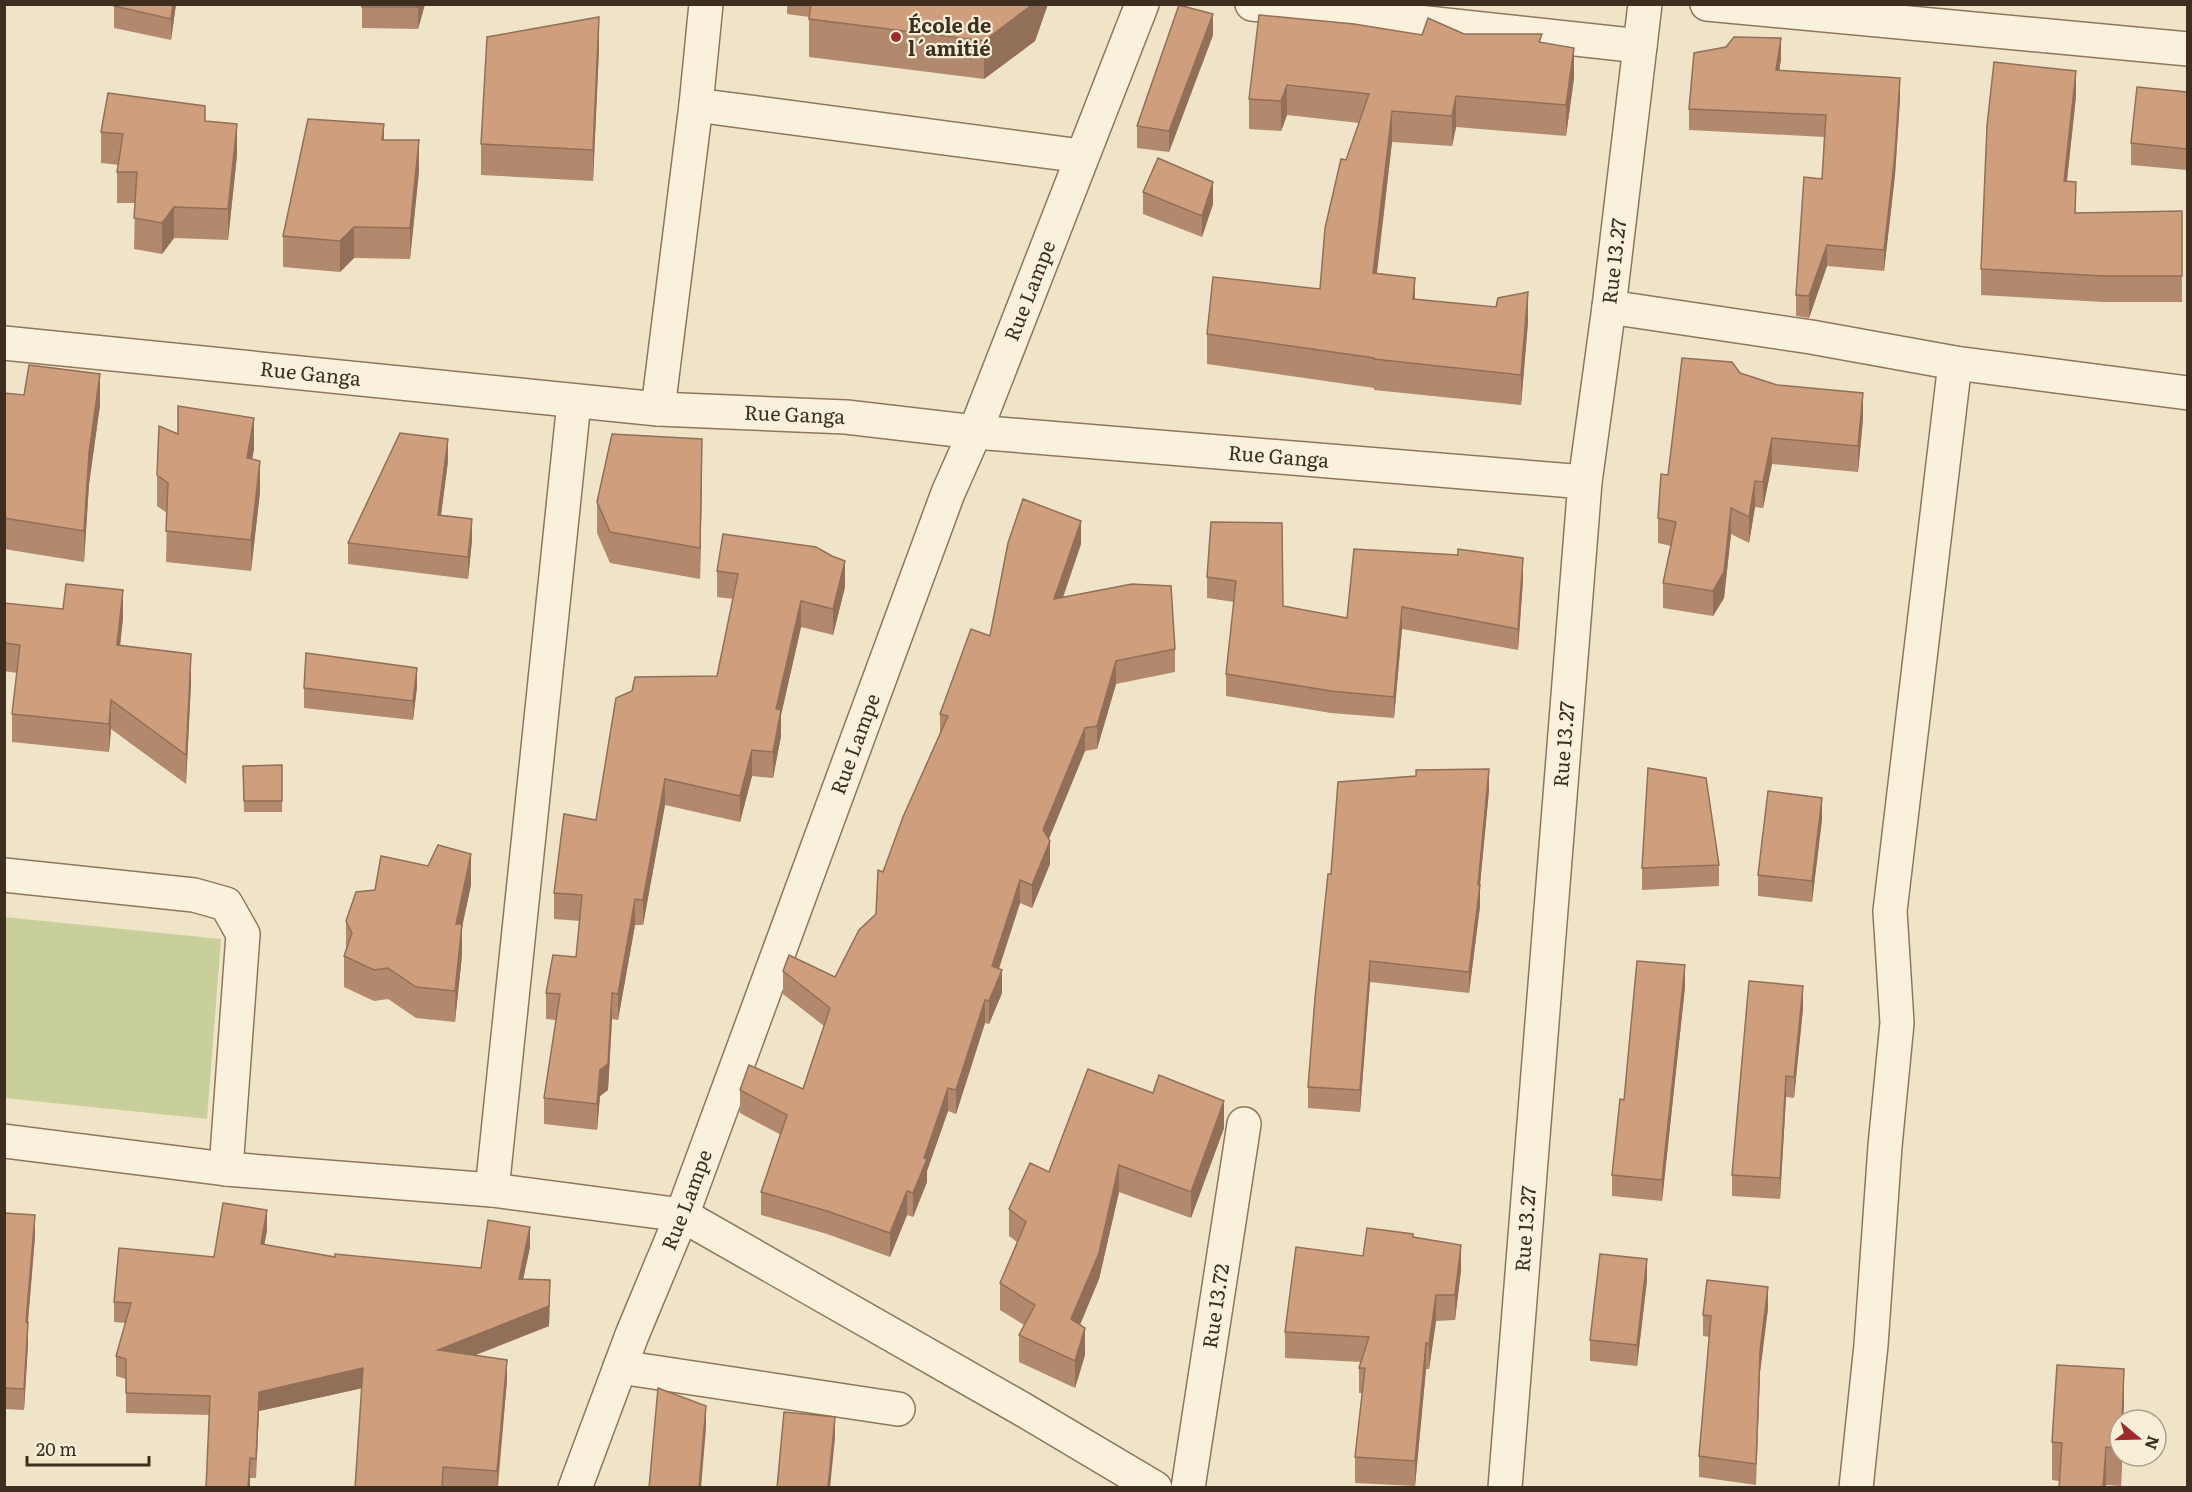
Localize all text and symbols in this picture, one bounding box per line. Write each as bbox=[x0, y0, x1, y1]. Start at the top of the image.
place label: École de l´amitié bbox=[908, 9, 991, 62]
marker: École de l´amitié bbox=[889, 30, 903, 44]
street label: Rue 13.27 bbox=[1592, 216, 1632, 306]
street label: Rue Lampe bbox=[995, 235, 1061, 345]
street label: Rue Ganga bbox=[259, 352, 363, 392]
street label: Rue Ganga bbox=[743, 396, 846, 430]
street label: Rue Ganga bbox=[1227, 436, 1331, 474]
street label: Rue Lampe bbox=[821, 689, 886, 798]
street label: Rue 13.27 bbox=[1544, 700, 1581, 788]
street label: Rue Lampe bbox=[652, 1145, 718, 1254]
street label: Rue 13.27 bbox=[1505, 1184, 1542, 1273]
street label: Rue 13.72 bbox=[1193, 1261, 1235, 1350]
north arrow bbox=[2108, 1408, 2168, 1468]
scale bar bbox=[27, 1429, 148, 1467]
text: N bbox=[2140, 1433, 2167, 1453]
text: 20 m bbox=[36, 1435, 77, 1462]

